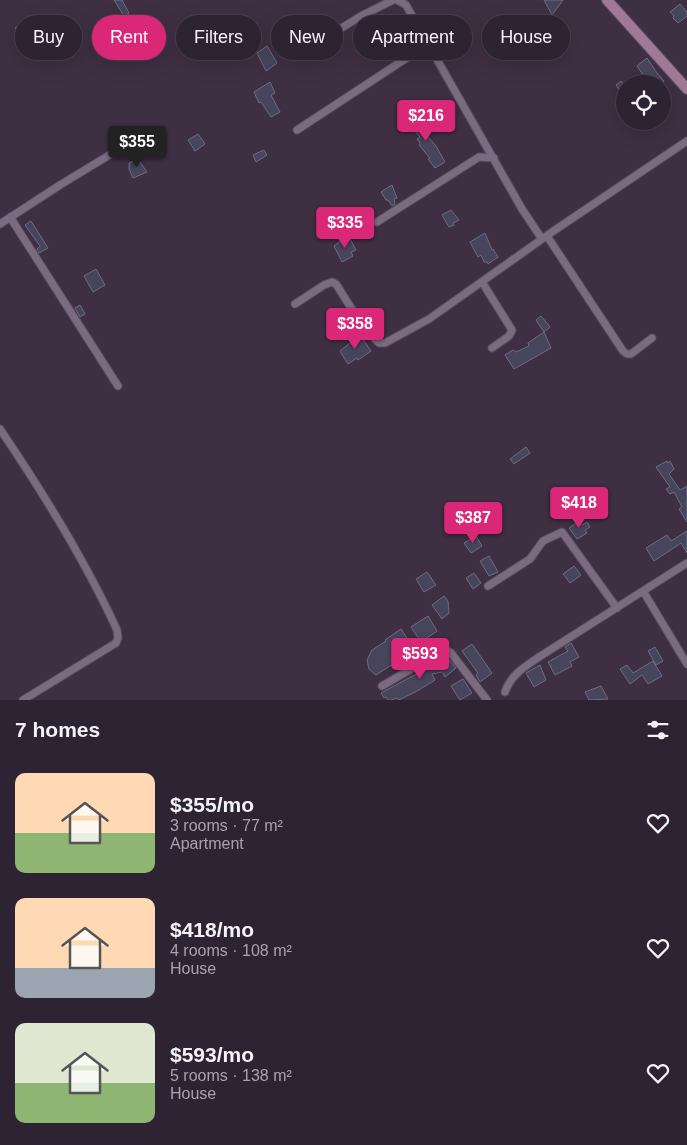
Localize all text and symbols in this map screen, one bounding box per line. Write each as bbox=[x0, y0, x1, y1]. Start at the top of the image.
chip: Buy bbox=[15, 15, 82, 60]
chip: Rent bbox=[92, 15, 166, 60]
chip: Filters bbox=[176, 15, 261, 60]
chip: New bbox=[271, 15, 343, 60]
chip: Apartment bbox=[353, 15, 472, 60]
chip: House bbox=[482, 15, 570, 60]
map controls bbox=[616, 75, 671, 130]
button: locate bbox=[616, 75, 671, 130]
pin: $216 bbox=[396, 100, 456, 142]
text: $216 bbox=[408, 107, 444, 124]
pin: $355 bbox=[107, 126, 167, 168]
text: $355 bbox=[119, 133, 155, 150]
pin: $335 bbox=[315, 206, 375, 249]
text: $335 bbox=[327, 214, 363, 231]
pin: $358 bbox=[325, 308, 385, 350]
text: $358 bbox=[337, 315, 373, 332]
pin: $418 bbox=[549, 486, 609, 529]
text: $418 bbox=[561, 494, 597, 511]
pin: $387 bbox=[443, 502, 503, 544]
text: $387 bbox=[455, 509, 491, 526]
pin: $593 bbox=[390, 638, 450, 680]
text: $593 bbox=[402, 645, 438, 662]
icon: filters bbox=[644, 716, 672, 744]
text: 7 homes bbox=[15, 718, 100, 741]
icon: home bbox=[55, 793, 115, 853]
text: $355/mo bbox=[170, 793, 254, 816]
icon: heart bbox=[644, 809, 672, 837]
text: 3 rooms · 77 m² bbox=[170, 817, 283, 834]
text: Apartment bbox=[170, 835, 244, 852]
icon: home bbox=[55, 918, 115, 978]
text: $418/mo bbox=[170, 918, 254, 941]
icon: heart bbox=[644, 934, 672, 962]
text: 4 rooms · 108 m² bbox=[170, 942, 292, 959]
text: House bbox=[170, 960, 216, 977]
icon: home bbox=[55, 1043, 115, 1103]
text: $593/mo bbox=[170, 1043, 254, 1066]
icon: heart bbox=[644, 1059, 672, 1087]
text: 5 rooms · 138 m² bbox=[170, 1067, 292, 1084]
text: House bbox=[170, 1085, 216, 1102]

